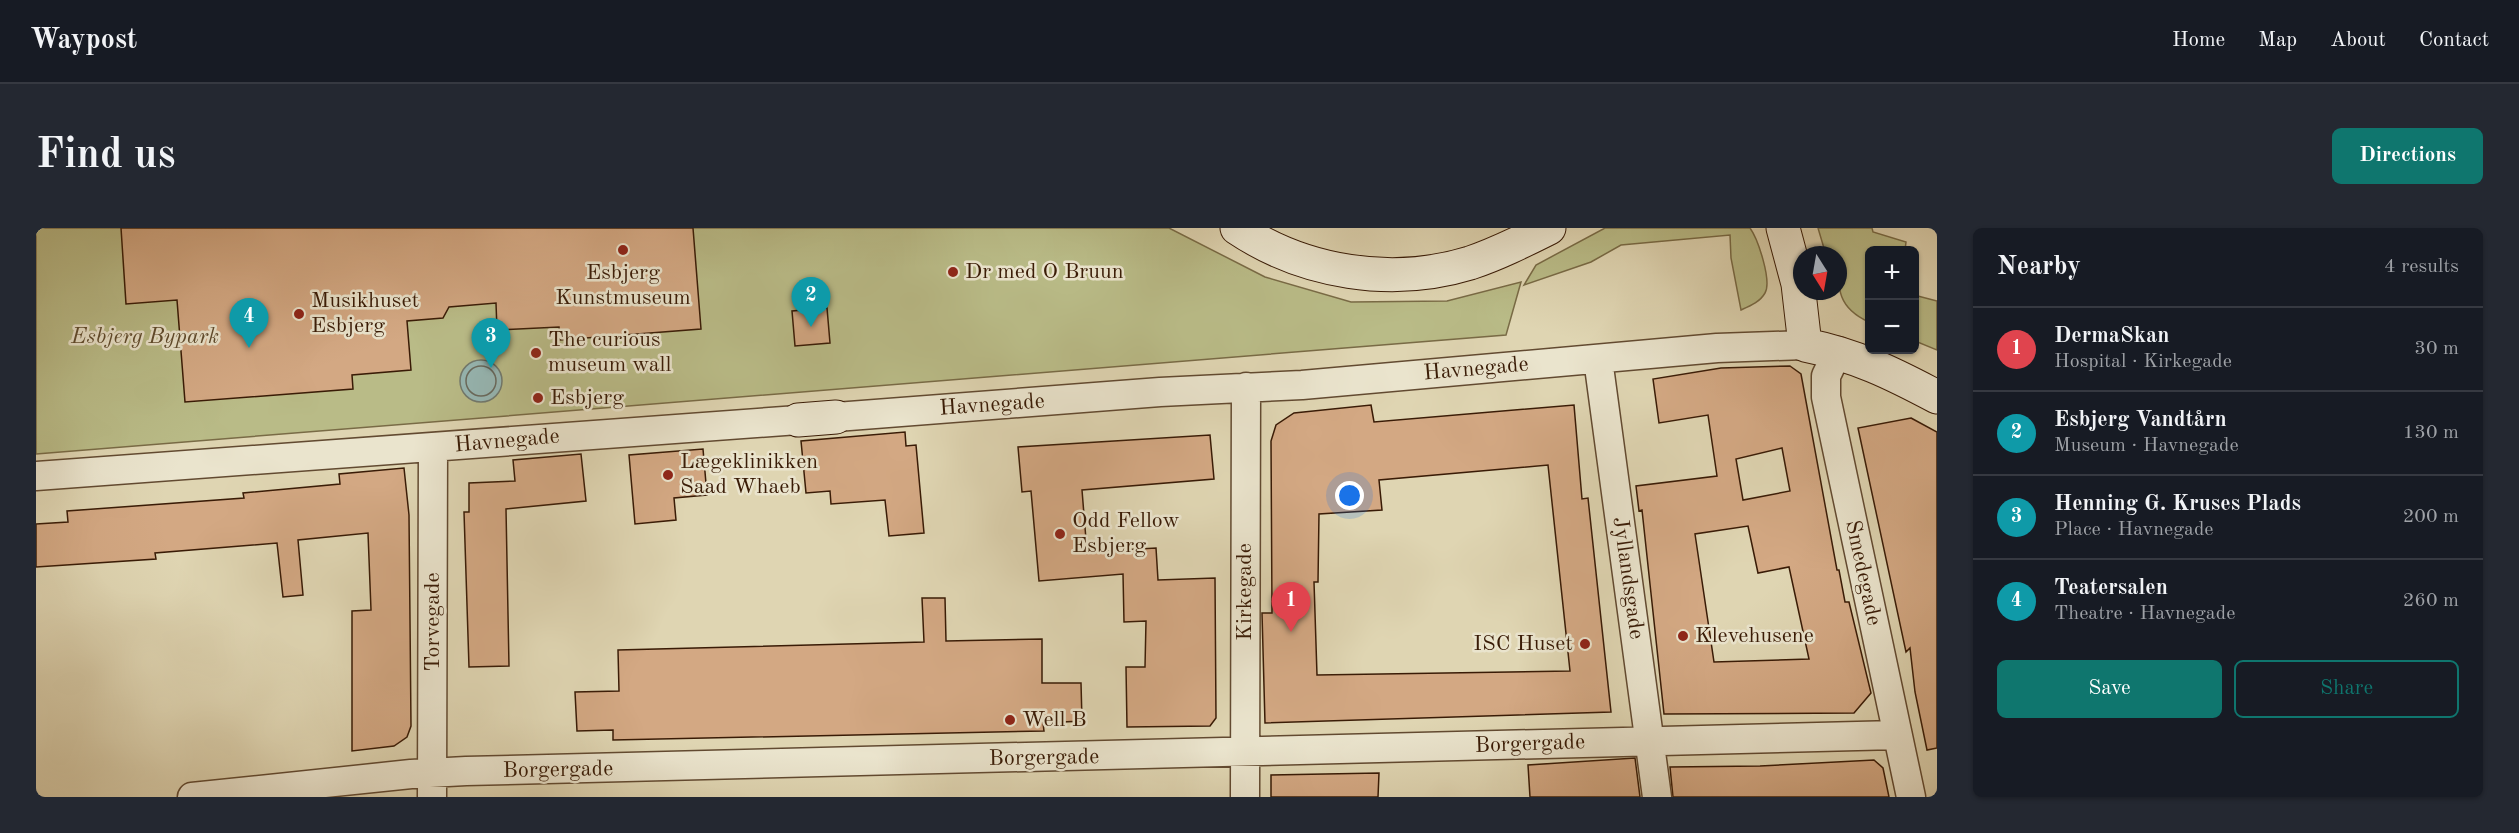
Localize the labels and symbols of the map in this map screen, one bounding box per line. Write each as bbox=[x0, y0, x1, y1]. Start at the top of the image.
marker: Esbjerg Kunstmuseum bbox=[616, 243, 630, 257]
north arrow bbox=[1793, 246, 1847, 300]
place label: Dr med O Bruun bbox=[965, 261, 1124, 283]
place label: Esbjerg Kunstmuseum bbox=[555, 262, 691, 309]
marker: Dr med O Bruun bbox=[946, 265, 960, 279]
pin: 2 bbox=[792, 278, 830, 327]
place label: Musikhuset Esbjerg bbox=[311, 290, 419, 337]
pin: 4 bbox=[230, 298, 268, 348]
marker: Musikhuset Esbjerg bbox=[292, 307, 306, 321]
pin: 3 bbox=[472, 318, 510, 368]
park label: Esbjerg Bypark bbox=[70, 326, 219, 348]
place label: The curious museum wall bbox=[548, 329, 671, 376]
marker: The curious museum wall bbox=[529, 346, 543, 360]
street label: Havnegade bbox=[1422, 353, 1530, 385]
place label: Esbjerg bbox=[550, 387, 624, 409]
street label: Havnegade bbox=[939, 390, 1045, 420]
marker: Esbjerg bbox=[531, 391, 545, 405]
street label: Havnegade bbox=[453, 425, 561, 457]
place label: Lægeklinikken Saad Whaeb bbox=[680, 451, 818, 498]
marker: Lægeklinikken Saad Whaeb bbox=[661, 468, 675, 482]
your location bbox=[1335, 481, 1364, 510]
place label: Odd Fellow Esbjerg bbox=[1072, 510, 1179, 557]
street label: Jyllandsgade bbox=[1609, 515, 1647, 641]
street label: Smedegade bbox=[1841, 518, 1885, 628]
marker: Odd Fellow Esbjerg bbox=[1053, 527, 1067, 541]
street label: Kirkegade bbox=[1234, 543, 1256, 641]
street label: Torvegade bbox=[422, 572, 444, 672]
pin: 1 bbox=[1272, 582, 1310, 632]
place label: Klevehusene bbox=[1695, 625, 1814, 647]
marker: Klevehusene bbox=[1676, 629, 1690, 643]
place label: ISC Huset bbox=[1473, 633, 1573, 655]
marker: ISC Huset bbox=[1578, 637, 1592, 651]
place label: Well B bbox=[1022, 709, 1087, 731]
marker: Well B bbox=[1003, 713, 1017, 727]
street label: Borgergade bbox=[1474, 731, 1586, 757]
street label: Borgergade bbox=[989, 746, 1099, 770]
street label: Borgergade bbox=[503, 758, 613, 782]

